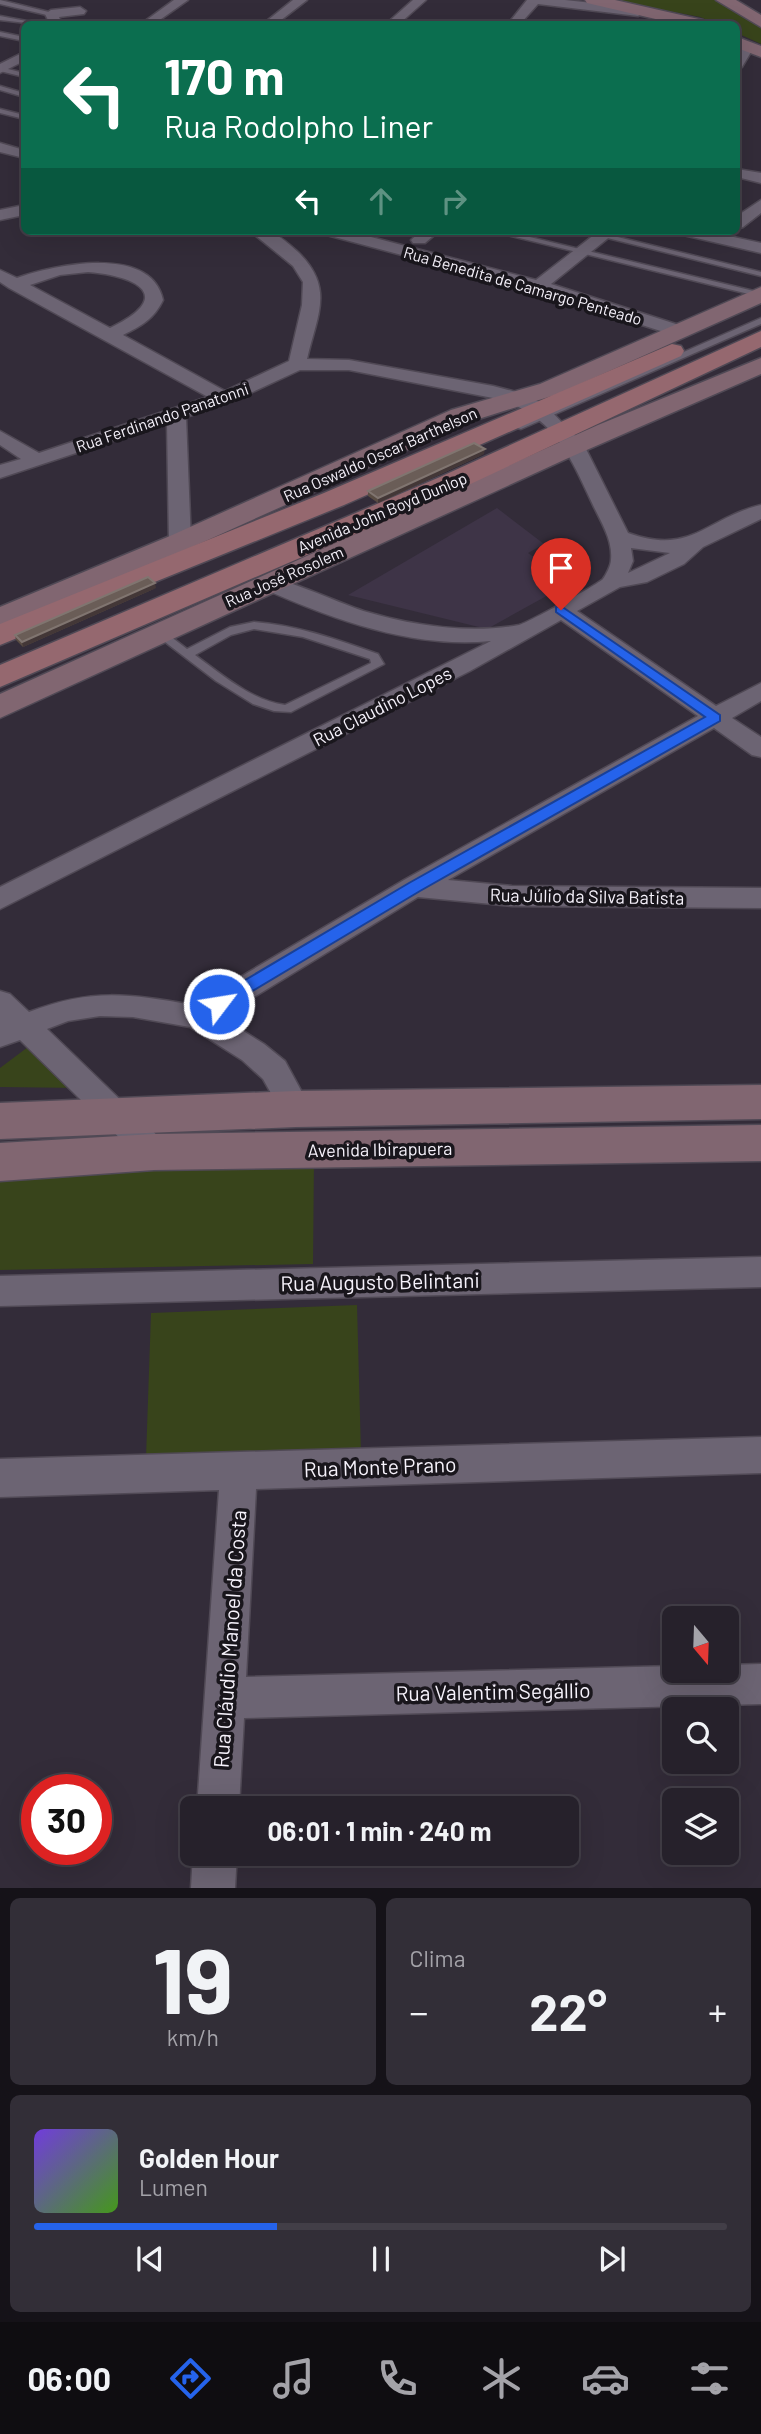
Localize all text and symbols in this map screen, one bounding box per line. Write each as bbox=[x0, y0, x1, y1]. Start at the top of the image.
text: 170 m bbox=[164, 46, 284, 105]
icon: left bbox=[49, 49, 140, 140]
text: Rua Rodolpho Liner bbox=[164, 106, 433, 144]
icon: left bbox=[289, 182, 327, 220]
icon: ahead bbox=[362, 182, 400, 220]
icon: right bbox=[435, 182, 473, 220]
street label: Rua Benedita de Camargo Penteado bbox=[402, 242, 644, 328]
street label: Rua Ferdinando Panatonni bbox=[73, 379, 251, 455]
street label: Rua Oswaldo Oscar Barthelson bbox=[280, 403, 480, 505]
street label: Avenida John Boyd Dunlop bbox=[295, 468, 469, 556]
pin bbox=[531, 538, 591, 610]
street label: Rua José Rosolem bbox=[222, 541, 346, 611]
icon: arrive bbox=[542, 549, 580, 587]
street label: Rua Claudino Lopes bbox=[309, 662, 455, 750]
street label: Rua Júlio da Silva Batista bbox=[490, 883, 684, 909]
position arrow bbox=[182, 967, 256, 1041]
street label: Avenida Ibirapuera bbox=[307, 1137, 453, 1161]
street label: Rua Augusto Belintani bbox=[280, 1267, 480, 1295]
street label: Rua Monte Prano bbox=[303, 1451, 457, 1481]
street label: Rua Cláudio Manoel da Costa bbox=[208, 1509, 250, 1769]
north arrow bbox=[662, 1606, 738, 1684]
map controls bbox=[662, 1606, 739, 1865]
street label: Rua Valentim Segállio bbox=[395, 1677, 591, 1705]
button: search bbox=[662, 1697, 739, 1774]
speed limit sign: 30 bbox=[21, 1774, 112, 1865]
button: layers bbox=[662, 1788, 739, 1865]
text: 06:01 · 1 min · 240 m bbox=[268, 1815, 492, 1846]
text: 19 bbox=[152, 1923, 233, 2032]
text: Clima bbox=[410, 1944, 465, 1972]
text: 22° bbox=[529, 1979, 607, 2041]
text: − bbox=[410, 1988, 429, 2034]
text: + bbox=[708, 1988, 727, 2034]
text: km/h bbox=[167, 2023, 219, 2051]
text: Golden Hour bbox=[139, 2142, 279, 2173]
text: Lumen bbox=[139, 2173, 208, 2201]
icon: previous bbox=[131, 2240, 169, 2278]
icon: pause bbox=[362, 2240, 400, 2278]
icon: next bbox=[593, 2240, 631, 2278]
icon: directions bbox=[166, 2354, 215, 2403]
icon: music bbox=[269, 2354, 318, 2403]
icon: phone bbox=[373, 2354, 422, 2403]
icon: climate bbox=[477, 2354, 526, 2403]
icon: car bbox=[581, 2354, 630, 2403]
icon: filters bbox=[685, 2354, 734, 2403]
text: 06:00 bbox=[27, 2359, 111, 2397]

